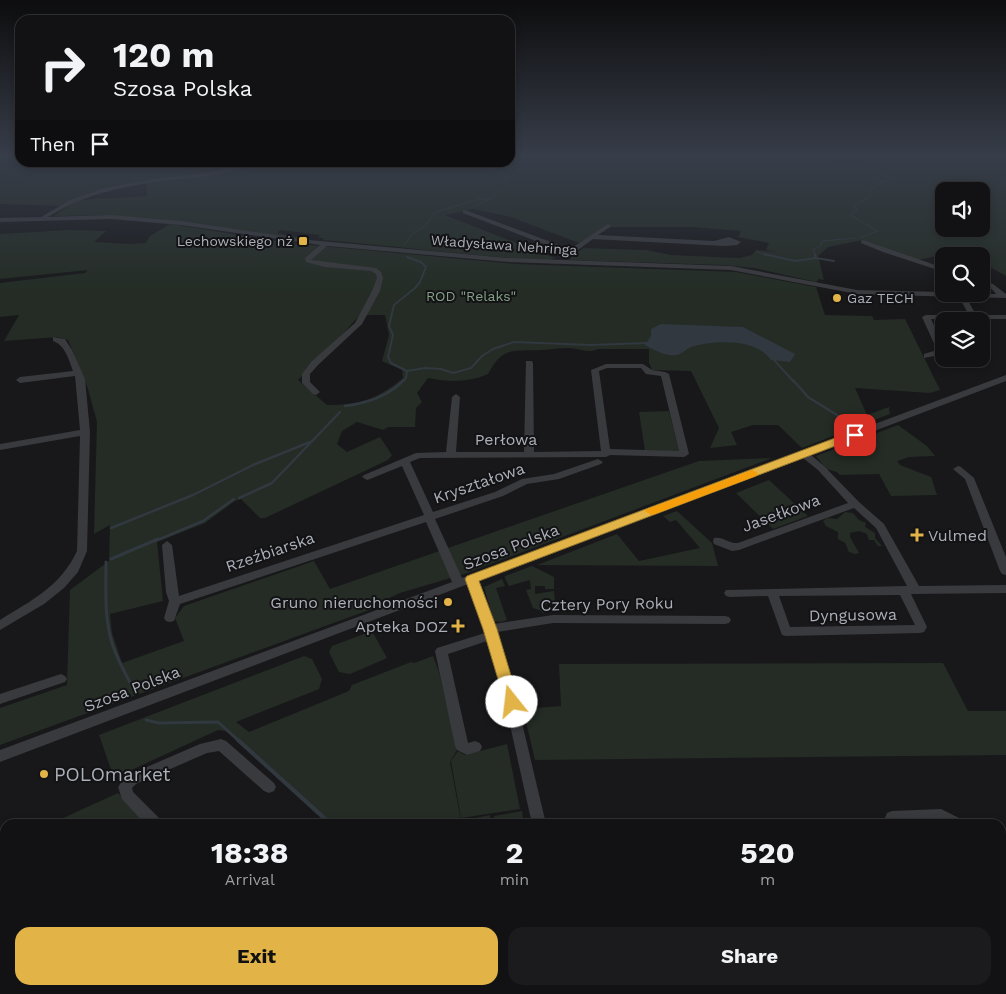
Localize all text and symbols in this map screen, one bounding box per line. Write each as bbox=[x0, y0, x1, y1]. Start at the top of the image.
text: 120 m bbox=[113, 34, 214, 76]
icon: right bbox=[30, 35, 95, 100]
text: Szosa Polska bbox=[113, 76, 252, 101]
icon: arrive bbox=[86, 130, 114, 158]
text: Then bbox=[30, 133, 76, 156]
map controls bbox=[935, 182, 990, 367]
button: sound bbox=[935, 182, 990, 237]
street label: Władysława Nehringa bbox=[430, 232, 578, 258]
place label: Lechowskiego nż bbox=[177, 233, 293, 249]
marker: Lechowskiego nż bbox=[297, 235, 309, 247]
button: search bbox=[935, 247, 990, 302]
park label: ROD "Relaks" bbox=[426, 288, 516, 304]
place label: Gaz TECH bbox=[847, 290, 914, 306]
marker: Gaz TECH bbox=[831, 292, 843, 304]
button: layers bbox=[935, 312, 990, 367]
pin bbox=[834, 414, 876, 456]
icon: arrive bbox=[841, 421, 869, 449]
street label: Perłowa bbox=[475, 430, 537, 449]
street label: Kryształowa bbox=[431, 458, 527, 508]
street label: Jasełkowa bbox=[739, 490, 823, 536]
street label: Szosa Polska bbox=[460, 520, 562, 574]
place label: Vulmed bbox=[928, 526, 987, 545]
street label: Rzeźbiarska bbox=[223, 528, 317, 576]
marker: Vulmed bbox=[910, 528, 924, 542]
place label: Gruno nieruchomości bbox=[270, 593, 438, 612]
street label: Cztery Pory Roku bbox=[540, 593, 674, 615]
marker: Gruno nieruchomości bbox=[442, 596, 454, 608]
street label: Dyngusowa bbox=[809, 605, 897, 625]
place label: Apteka DOZ bbox=[355, 617, 448, 636]
marker: Apteka DOZ bbox=[452, 620, 464, 632]
street label: Szosa Polska bbox=[81, 662, 183, 716]
position arrow bbox=[485, 675, 537, 727]
place label: POLOmarket bbox=[54, 763, 171, 786]
marker: POLOmarket bbox=[38, 768, 50, 780]
text: 18:38 bbox=[211, 835, 289, 870]
text: 2 bbox=[505, 835, 523, 870]
text: 520 bbox=[740, 835, 795, 870]
text: Arrival bbox=[225, 870, 275, 889]
text: min bbox=[500, 870, 529, 889]
text: m bbox=[760, 870, 775, 889]
button: Exit bbox=[15, 927, 498, 985]
button: Share bbox=[508, 927, 991, 985]

